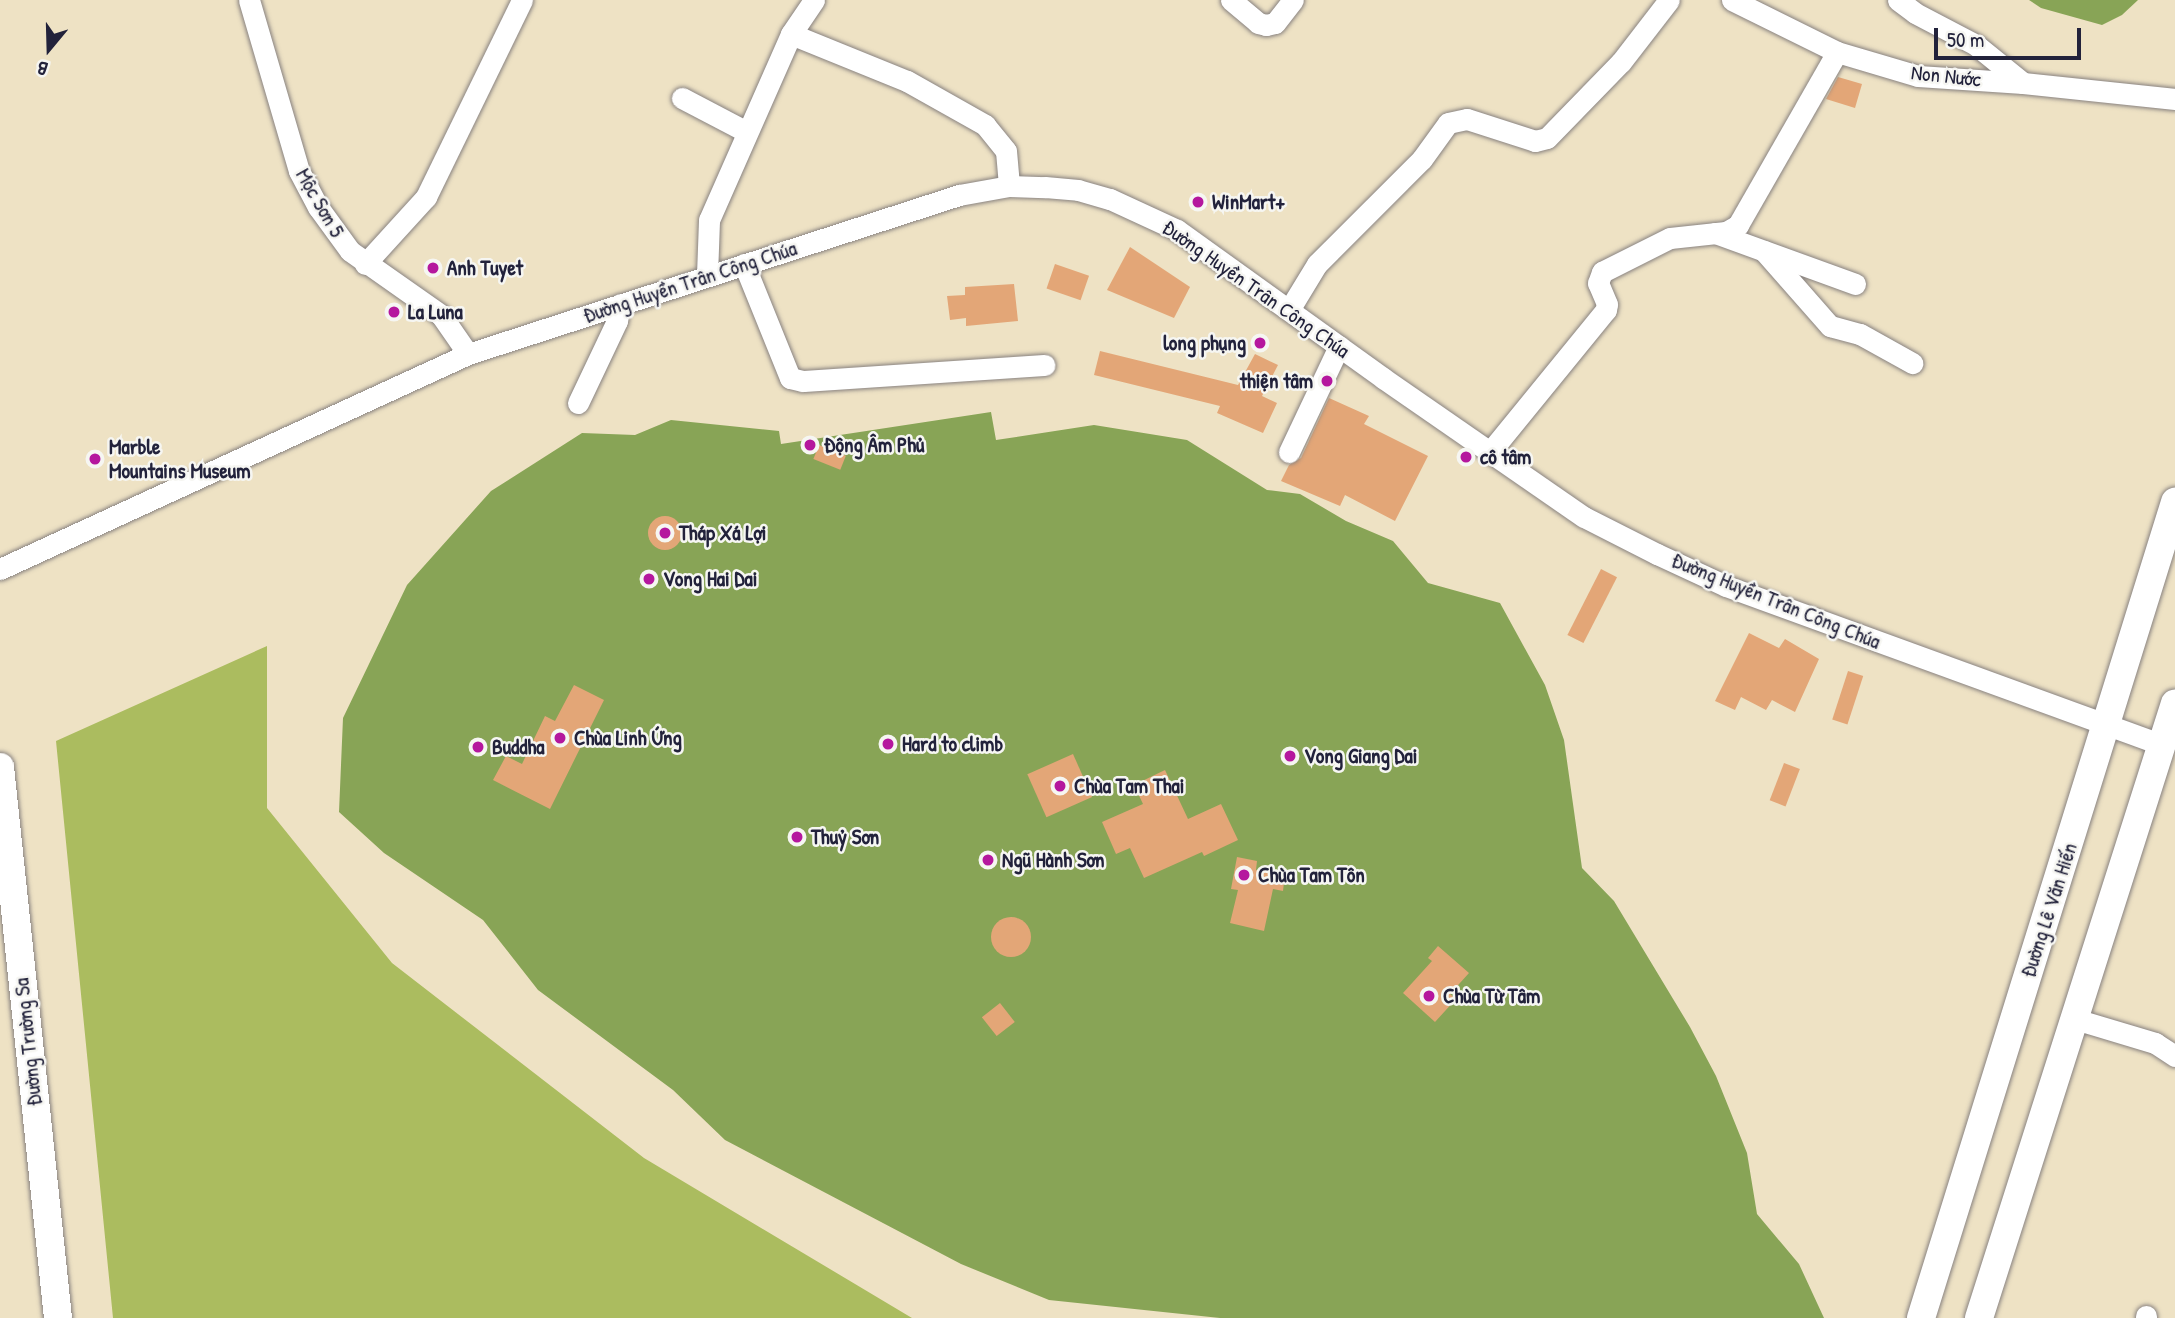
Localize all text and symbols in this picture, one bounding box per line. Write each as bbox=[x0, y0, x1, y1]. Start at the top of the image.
north arrow bbox=[14, 14, 84, 84]
scale bar bbox=[1937, 14, 2084, 58]
text: 50 m bbox=[1947, 25, 1984, 54]
text: B bbox=[33, 55, 51, 83]
street label: Non Nước bbox=[1910, 60, 1982, 92]
street label: Mộc Sơn 5 bbox=[290, 164, 350, 242]
place label: WinMart+ bbox=[1212, 189, 1285, 215]
marker: WinMart+ bbox=[1190, 194, 1206, 210]
street label: Đường Huyền Trân Công Chúa bbox=[1157, 215, 1355, 363]
street label: Đường Huyền Trân Công Chúa bbox=[580, 236, 800, 328]
place label: Anh Tuyet bbox=[447, 255, 523, 281]
marker: Anh Tuyet bbox=[425, 260, 441, 276]
place label: La Luna bbox=[408, 299, 463, 325]
marker: La Luna bbox=[386, 304, 402, 320]
place label: long phụng bbox=[1163, 330, 1246, 356]
marker: long phụng bbox=[1252, 335, 1268, 351]
place label: thiện tâm bbox=[1240, 368, 1313, 394]
marker: thiện tâm bbox=[1319, 373, 1335, 389]
place label: Động Âm Phủ bbox=[824, 432, 924, 458]
place label: Marble Mountains Museum bbox=[109, 434, 250, 484]
marker: Động Âm Phủ bbox=[802, 437, 818, 453]
place label: cô tâm bbox=[1480, 444, 1531, 470]
marker: cô tâm bbox=[1458, 449, 1474, 465]
marker: Marble Mountains Museum bbox=[87, 451, 103, 467]
place label: Tháp Xá Lợi bbox=[679, 520, 766, 546]
marker: Tháp Xá Lợi bbox=[657, 525, 673, 541]
street label: Đường Huyền Trân Công Chúa bbox=[1668, 548, 1884, 654]
place label: Vong Hai Dai bbox=[663, 566, 757, 592]
marker: Vong Hai Dai bbox=[641, 571, 657, 587]
place label: Chùa Linh Ứng bbox=[574, 725, 682, 751]
marker: Chùa Linh Ứng bbox=[552, 730, 568, 746]
place label: Hard to climb bbox=[902, 731, 1003, 757]
place label: Buddha bbox=[492, 734, 544, 760]
marker: Hard to climb bbox=[880, 736, 896, 752]
marker: Buddha bbox=[470, 739, 486, 755]
place label: Vong Giang Dai bbox=[1304, 743, 1418, 769]
marker: Vong Giang Dai bbox=[1282, 748, 1298, 764]
place label: Chùa Tam Thai bbox=[1074, 773, 1185, 799]
marker: Chùa Tam Thai bbox=[1052, 778, 1068, 794]
place label: Thuỷ Sơn bbox=[811, 824, 879, 850]
marker: Thuỷ Sơn bbox=[789, 829, 805, 845]
street label: Đường Lê Văn Hiến bbox=[2015, 840, 2083, 980]
place label: Ngũ Hành Sơn bbox=[1002, 847, 1105, 873]
marker: Ngũ Hành Sơn bbox=[980, 852, 996, 868]
place label: Chùa Tam Tôn bbox=[1258, 862, 1365, 888]
marker: Chùa Tam Tôn bbox=[1236, 867, 1252, 883]
street label: Đường Trường Sa bbox=[9, 977, 47, 1107]
place label: Chùa Từ Tâm bbox=[1443, 983, 1540, 1009]
marker: Chùa Từ Tâm bbox=[1421, 988, 1437, 1004]

